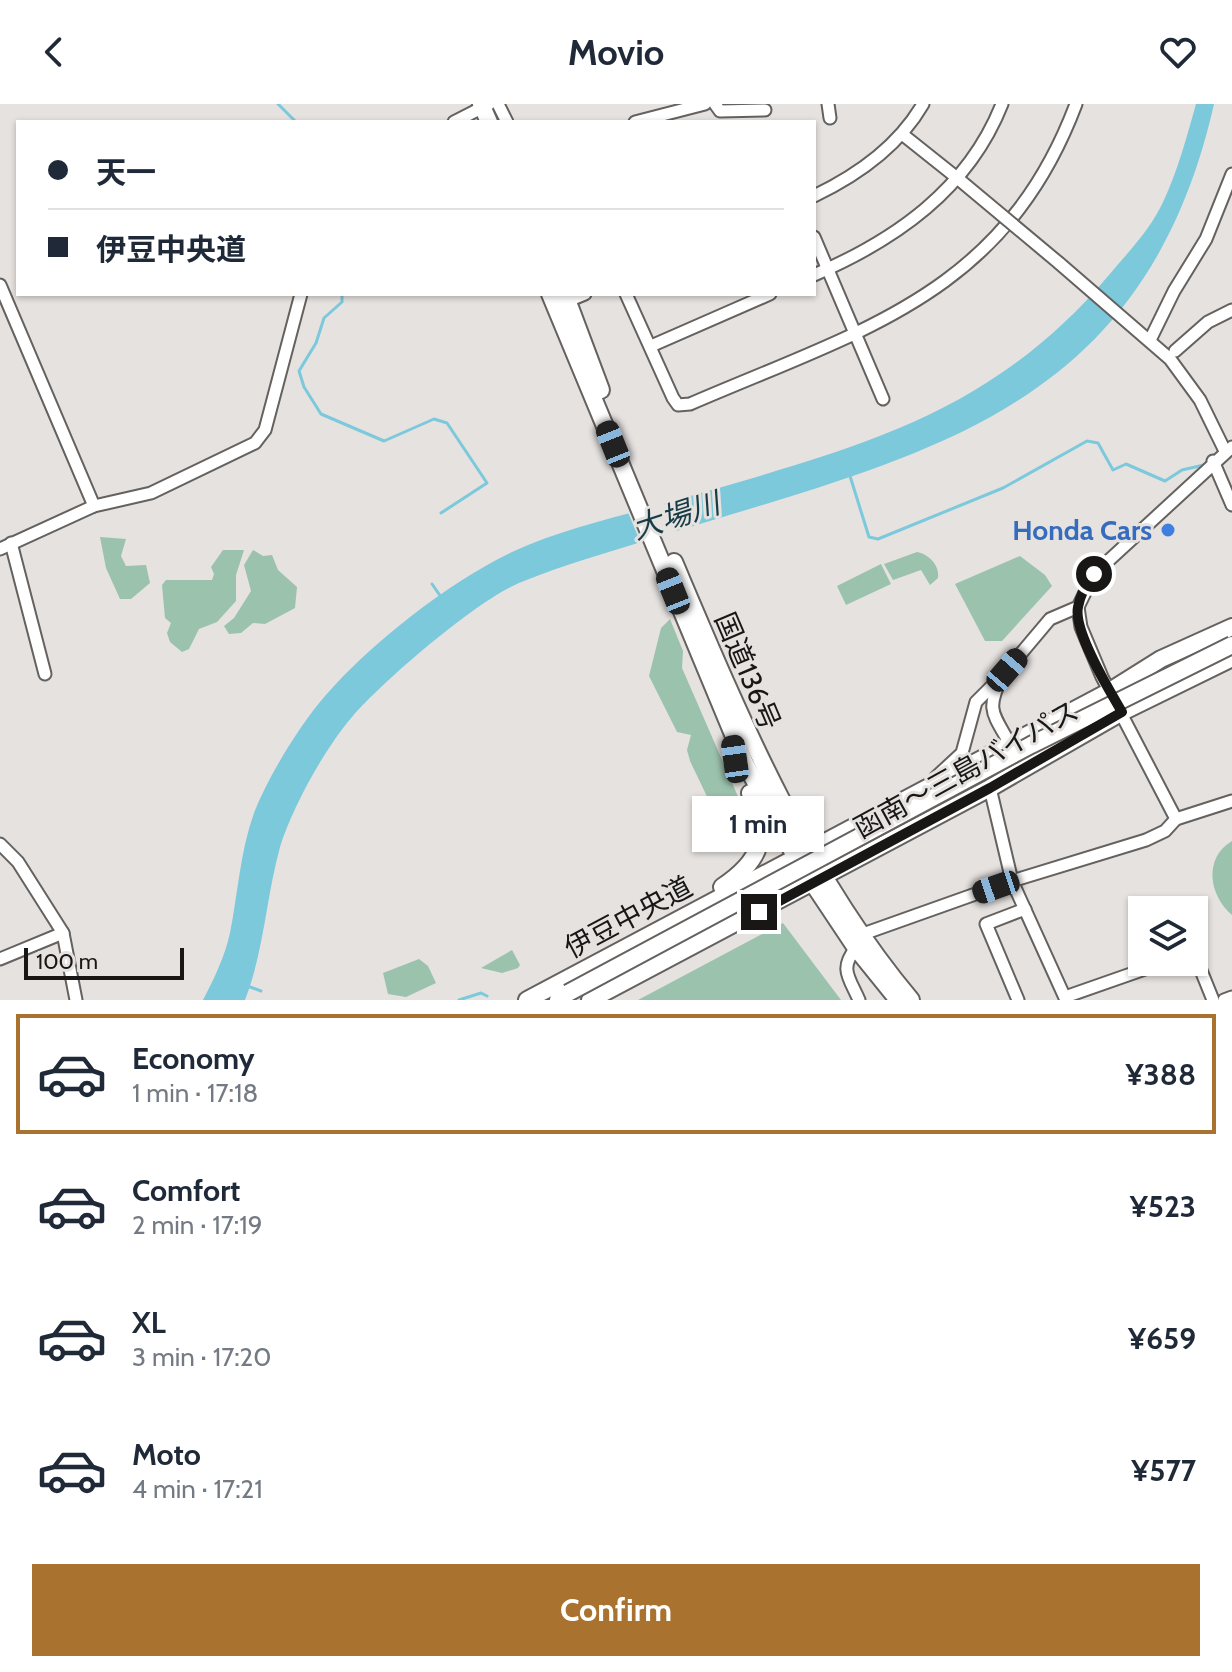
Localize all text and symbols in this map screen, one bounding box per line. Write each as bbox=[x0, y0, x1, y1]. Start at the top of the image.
icon: back bbox=[32, 30, 76, 74]
text: Movio bbox=[568, 30, 664, 74]
icon: heart bbox=[1156, 30, 1200, 74]
text: 天一 bbox=[96, 154, 156, 191]
text: 伊豆中央道 bbox=[96, 231, 246, 268]
car bbox=[593, 417, 633, 471]
water label: 大場川 bbox=[627, 483, 727, 547]
place label: Honda Cars bbox=[1012, 513, 1152, 547]
marker: Honda Cars bbox=[1159, 521, 1177, 539]
route start bbox=[1076, 556, 1112, 592]
car bbox=[653, 564, 693, 618]
street label: 国道136号 bbox=[708, 607, 788, 735]
car bbox=[982, 644, 1032, 696]
street label: 函南～三島バイパス bbox=[848, 693, 1084, 845]
car bbox=[720, 734, 750, 784]
callout: 1 min bbox=[693, 796, 825, 852]
text: 1 min bbox=[729, 808, 787, 840]
car bbox=[969, 868, 1023, 906]
street label: 伊豆中央道 bbox=[558, 869, 698, 965]
route end bbox=[741, 894, 777, 930]
map controls bbox=[1128, 896, 1208, 976]
button: layers bbox=[1128, 896, 1208, 976]
scale bar bbox=[24, 944, 184, 980]
text: 100 m bbox=[36, 948, 98, 975]
icon: car bbox=[36, 1038, 108, 1110]
text: Economy bbox=[132, 1040, 255, 1077]
text: ¥388 bbox=[1125, 1056, 1196, 1093]
text: 1 min · 17:18 bbox=[132, 1077, 258, 1109]
icon: car bbox=[36, 1170, 108, 1242]
text: Comfort bbox=[132, 1172, 240, 1209]
text: ¥523 bbox=[1130, 1188, 1196, 1225]
text: 2 min · 17:19 bbox=[132, 1209, 262, 1241]
icon: car bbox=[36, 1302, 108, 1374]
text: XL bbox=[132, 1304, 166, 1341]
text: ¥659 bbox=[1128, 1320, 1196, 1357]
text: 3 min · 17:20 bbox=[132, 1341, 271, 1373]
icon: car bbox=[36, 1434, 108, 1506]
text: Moto bbox=[132, 1436, 201, 1473]
text: ¥577 bbox=[1131, 1452, 1196, 1489]
text: 4 min · 17:21 bbox=[132, 1473, 263, 1505]
button: Confirm bbox=[32, 1564, 1200, 1656]

